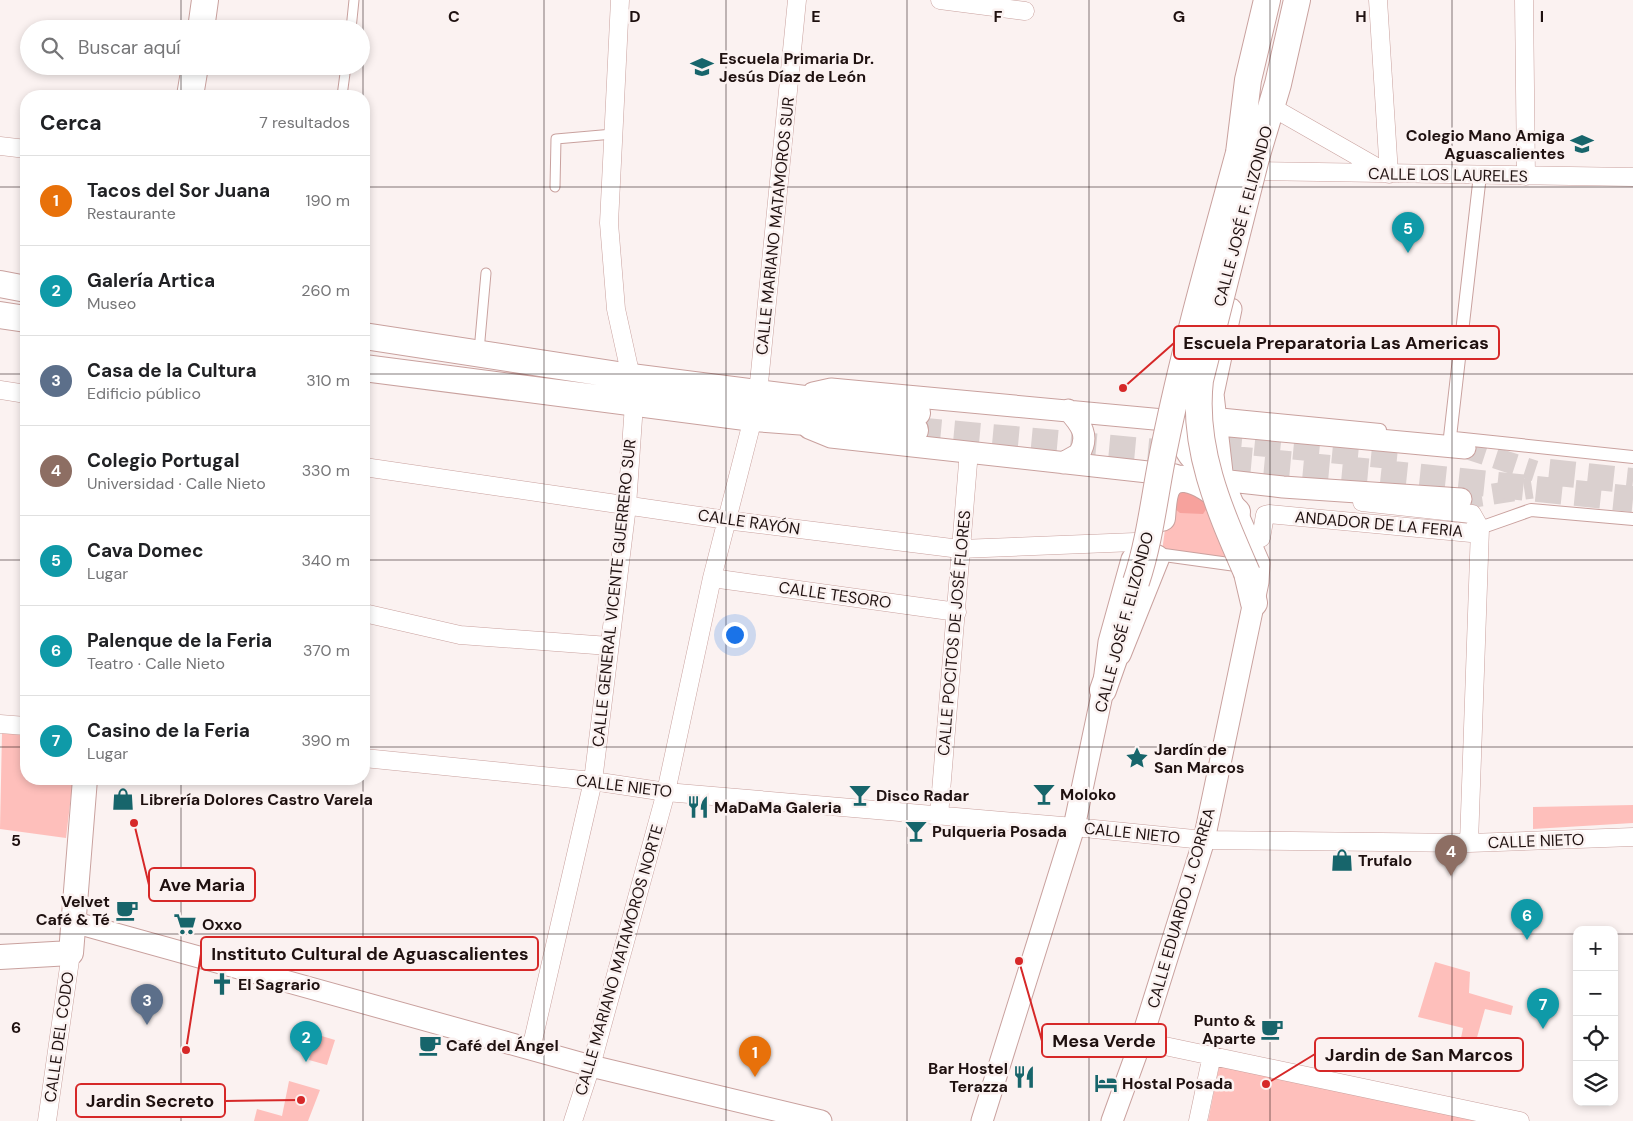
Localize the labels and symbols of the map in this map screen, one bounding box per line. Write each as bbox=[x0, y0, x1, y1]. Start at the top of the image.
text: C bbox=[448, 6, 460, 27]
text: D bbox=[629, 6, 641, 27]
text: E bbox=[811, 6, 821, 27]
text: F bbox=[994, 6, 1003, 27]
text: G bbox=[1173, 6, 1185, 27]
text: H bbox=[1355, 6, 1367, 27]
text: I bbox=[1540, 6, 1544, 27]
place label: Escuela Primaria Dr. Jesús Díaz de León bbox=[719, 48, 874, 87]
school or university icon: Escuela Primaria Dr. Jesús Díaz de León bbox=[689, 54, 715, 80]
street label: CALLE MARIANO MATAMOROS SUR bbox=[751, 96, 799, 356]
street label: CALLE JOSÉ F. ELIZONDO bbox=[1209, 123, 1277, 309]
place label: Colegio Mano Amiga Aguascalientes bbox=[1406, 125, 1565, 164]
school or university icon: Colegio Mano Amiga Aguascalientes bbox=[1569, 131, 1595, 157]
street label: CALLE LOS LAURELES bbox=[1368, 163, 1528, 187]
pin: 5 bbox=[1392, 212, 1424, 253]
callout: Escuela Preparatoria Las Americas bbox=[1174, 326, 1499, 359]
text: Escuela Preparatoria Las Americas bbox=[1183, 331, 1489, 355]
street label: CALLE GENERAL VICENTE GUERRERO SUR bbox=[587, 438, 641, 748]
street label: CALLE RAYÓN bbox=[697, 504, 801, 540]
street label: ANDADOR DE LA FERIA bbox=[1294, 506, 1464, 542]
street label: CALLE POCITOS DE JOSÉ FLORES bbox=[933, 509, 975, 757]
street label: CALLE JOSÉ F. ELIZONDO bbox=[1090, 529, 1158, 715]
street label: CALLE TESORO bbox=[777, 577, 893, 613]
your location bbox=[722, 622, 748, 648]
place label: Jardín de San Marcos bbox=[1154, 739, 1245, 778]
place icon: Jardín de San Marcos bbox=[1124, 745, 1150, 771]
street label: CALLE NIETO bbox=[575, 770, 673, 802]
bar icon: Moloko bbox=[1031, 781, 1057, 807]
bar icon: Disco Radar bbox=[847, 782, 873, 808]
place label: Moloko bbox=[1060, 784, 1116, 805]
place label: Disco Radar bbox=[876, 785, 969, 806]
shop icon: Librería Dolores Castro Varela bbox=[110, 786, 136, 812]
place label: Librería Dolores Castro Varela bbox=[140, 789, 373, 810]
restaurant icon: MaDaMa Galeria bbox=[685, 794, 711, 820]
place label: MaDaMa Galeria bbox=[714, 797, 842, 818]
street label: CALLE EDUARDO J. CORREA bbox=[1142, 805, 1220, 1011]
bar icon: Pulqueria Posada bbox=[903, 818, 929, 844]
street label: CALLE NIETO bbox=[1083, 818, 1181, 848]
place label: Pulqueria Posada bbox=[932, 821, 1067, 842]
street label: CALLE MARIANO MATAMOROS NORTE bbox=[570, 822, 668, 1098]
street label: CALLE NIETO bbox=[1487, 829, 1585, 853]
text: 5 bbox=[11, 830, 21, 851]
pin: 4 bbox=[1435, 835, 1467, 876]
shop icon: Trufalo bbox=[1329, 847, 1355, 873]
place label: Trufalo bbox=[1358, 850, 1412, 871]
callout: Ave Maria bbox=[149, 868, 255, 901]
text: Ave Maria bbox=[159, 873, 245, 897]
place label: Velvet Café & Té bbox=[36, 891, 110, 930]
cafe icon: Velvet Café & Té bbox=[114, 897, 140, 923]
pin: 6 bbox=[1511, 899, 1543, 940]
supermarket icon: Oxxo bbox=[172, 911, 198, 937]
place label: Oxxo bbox=[202, 914, 242, 935]
callout: Instituto Cultural de Aguascalientes bbox=[201, 937, 538, 970]
text: Instituto Cultural de Aguascalientes bbox=[211, 942, 529, 966]
street label: CALLE DEL CODO bbox=[39, 970, 79, 1104]
church icon: El Sagrario bbox=[209, 971, 235, 997]
place label: El Sagrario bbox=[238, 974, 321, 995]
pin: 3 bbox=[131, 984, 163, 1025]
pin: 7 bbox=[1527, 988, 1559, 1029]
place label: Punto & Aparte bbox=[1194, 1010, 1256, 1049]
cafe icon: Punto & Aparte bbox=[1259, 1016, 1285, 1042]
text: 6 bbox=[11, 1017, 21, 1038]
pin: 2 bbox=[290, 1021, 322, 1062]
callout: Mesa Verde bbox=[1042, 1024, 1166, 1057]
text: Mesa Verde bbox=[1052, 1029, 1156, 1053]
cafe icon: Café del Ángel bbox=[417, 1032, 443, 1058]
place label: Café del Ángel bbox=[446, 1035, 559, 1056]
pin: 1 bbox=[739, 1036, 771, 1077]
callout: Jardin de San Marcos bbox=[1315, 1038, 1523, 1071]
text: Jardin de San Marcos bbox=[1325, 1043, 1513, 1067]
place label: Bar Hostel Terazza bbox=[928, 1058, 1008, 1097]
restaurant icon: Bar Hostel Terazza bbox=[1011, 1064, 1037, 1090]
hotel icon: Hostal Posada bbox=[1093, 1070, 1119, 1096]
place label: Hostal Posada bbox=[1122, 1073, 1233, 1094]
callout: Jardin Secreto bbox=[76, 1084, 225, 1117]
text: Jardin Secreto bbox=[86, 1089, 214, 1113]

